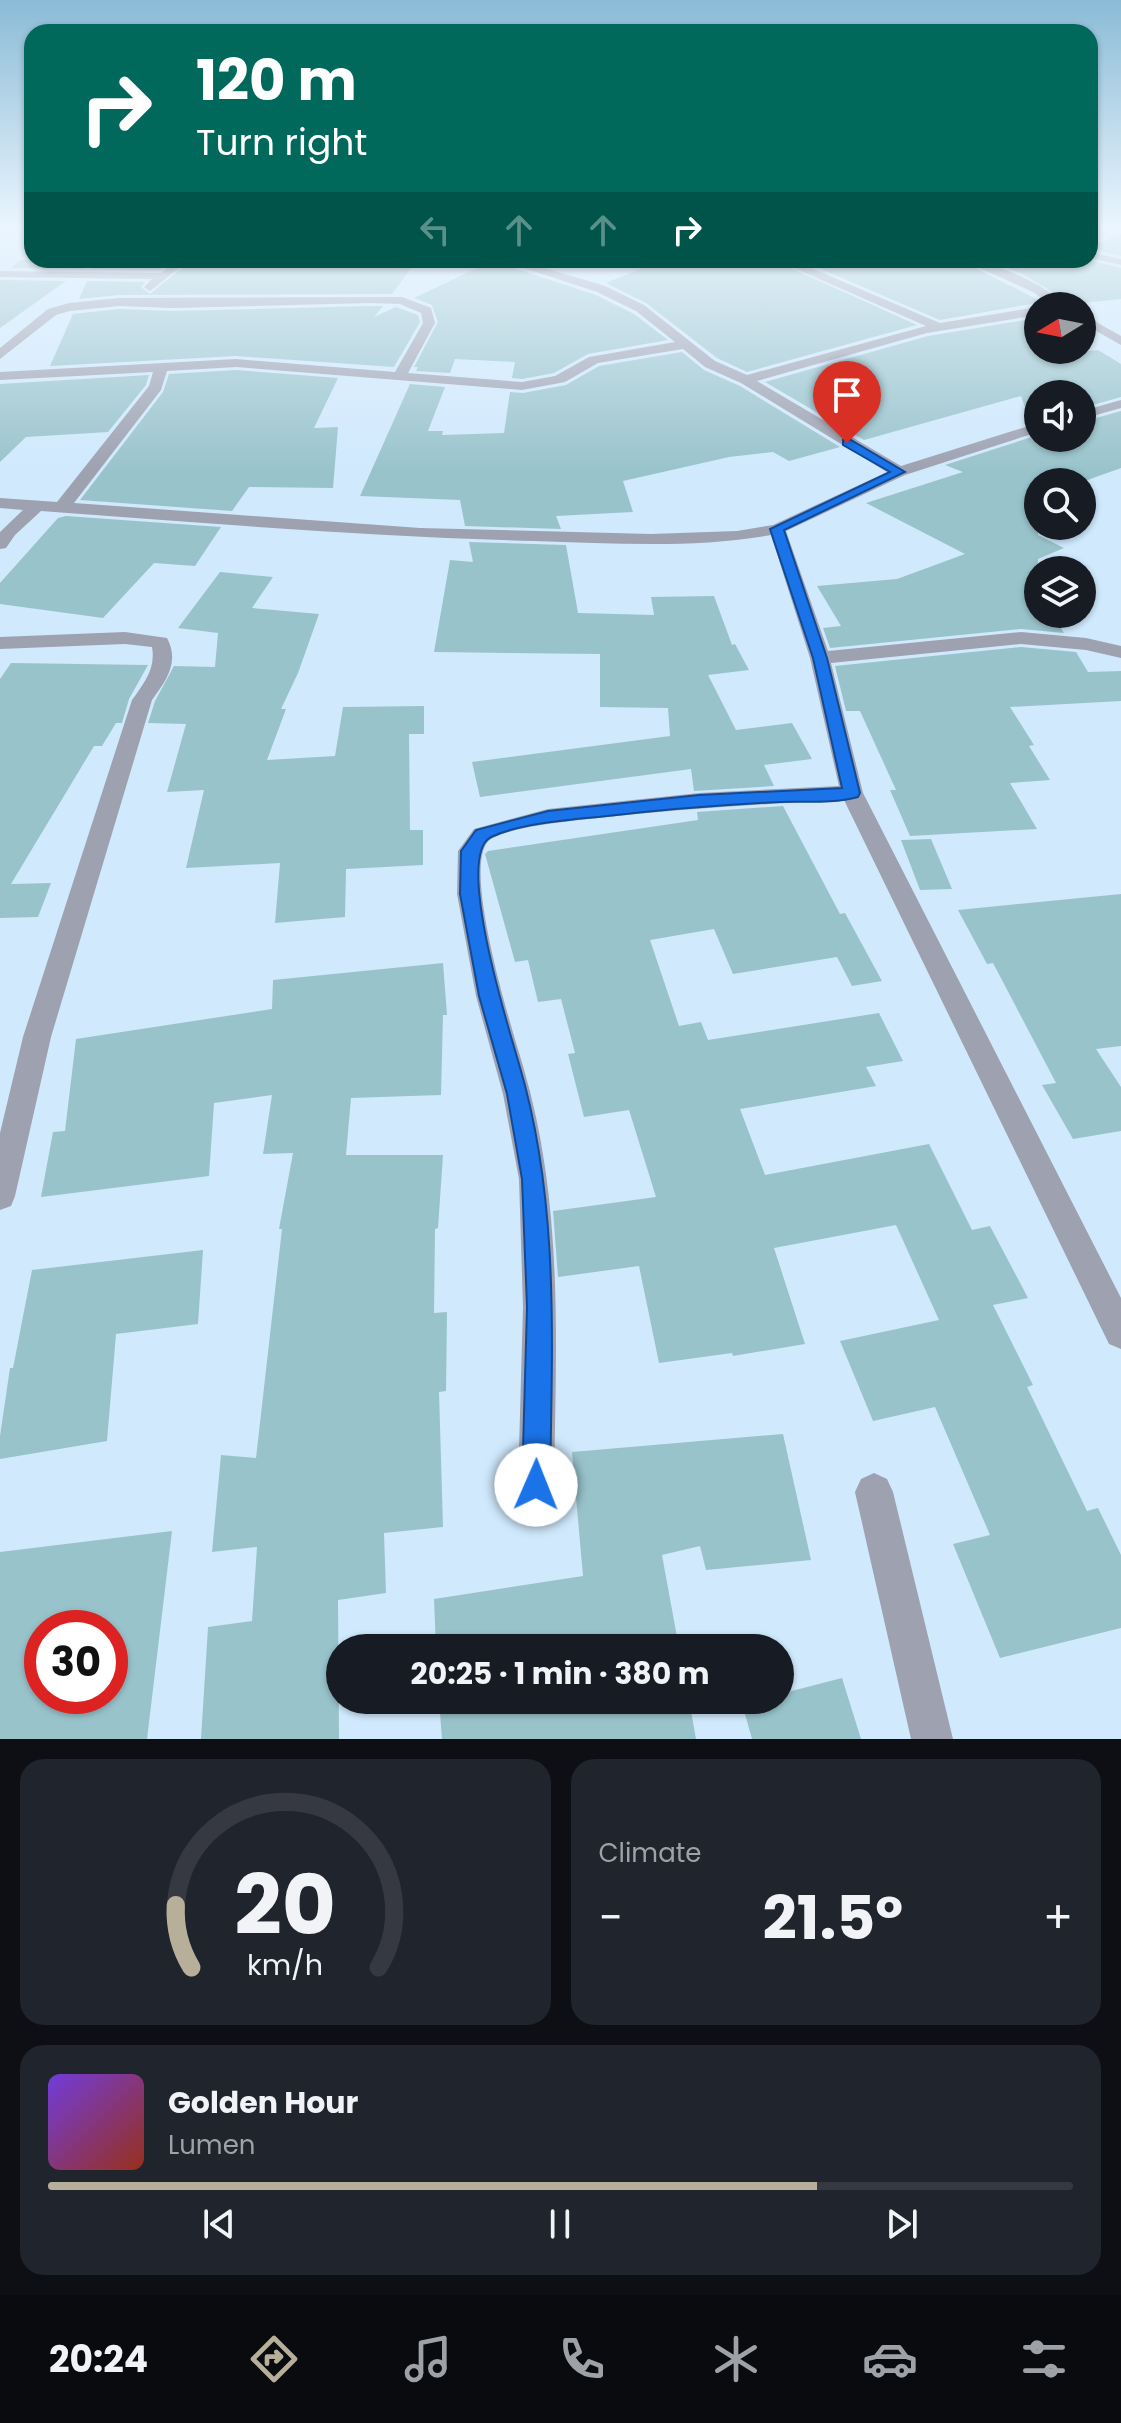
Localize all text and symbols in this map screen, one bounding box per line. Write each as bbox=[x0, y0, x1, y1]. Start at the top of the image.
text: 120 m bbox=[196, 41, 357, 120]
icon: right bbox=[64, 56, 168, 160]
text: Turn right bbox=[196, 117, 367, 168]
icon: left bbox=[413, 208, 457, 252]
icon: ahead bbox=[497, 208, 541, 252]
icon: ahead bbox=[581, 208, 625, 252]
icon: right bbox=[665, 208, 709, 252]
north arrow bbox=[1024, 292, 1096, 364]
map controls bbox=[1024, 292, 1096, 628]
pin bbox=[813, 361, 881, 443]
icon: arrive bbox=[825, 373, 869, 417]
button: sound bbox=[1024, 380, 1096, 452]
button: search bbox=[1024, 468, 1096, 540]
button: layers bbox=[1024, 556, 1096, 628]
position arrow bbox=[494, 1443, 578, 1527]
speed limit sign: 30 bbox=[24, 1610, 128, 1714]
text: 20:25 · 1 min · 380 m bbox=[411, 1652, 709, 1695]
text: Climate bbox=[599, 1835, 701, 1871]
text: 20 bbox=[234, 1847, 336, 1963]
text: 21.5° bbox=[763, 1876, 903, 1960]
text: − bbox=[599, 1887, 623, 1948]
text: + bbox=[1043, 1887, 1073, 1948]
text: km/h bbox=[247, 1945, 323, 1985]
text: Golden Hour bbox=[168, 2081, 358, 2124]
text: Lumen bbox=[168, 2127, 255, 2163]
icon: previous bbox=[197, 2202, 241, 2246]
icon: pause bbox=[538, 2202, 582, 2246]
icon: next bbox=[880, 2202, 924, 2246]
icon: directions bbox=[246, 2331, 302, 2387]
icon: music bbox=[400, 2331, 456, 2387]
icon: phone bbox=[554, 2331, 610, 2387]
icon: climate bbox=[708, 2331, 764, 2387]
icon: car bbox=[862, 2331, 918, 2387]
icon: filters bbox=[1016, 2331, 1072, 2387]
text: 20:24 bbox=[49, 2334, 148, 2385]

